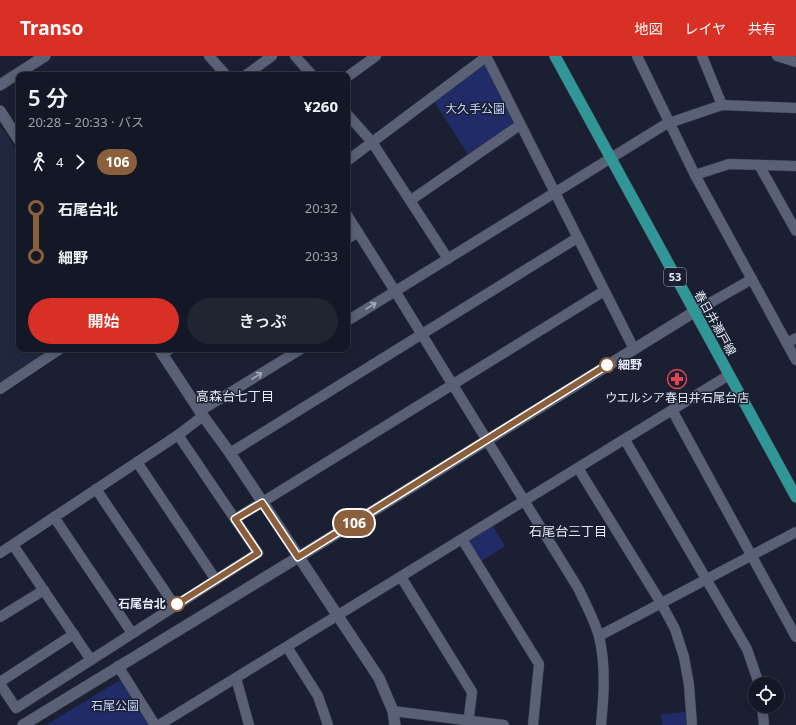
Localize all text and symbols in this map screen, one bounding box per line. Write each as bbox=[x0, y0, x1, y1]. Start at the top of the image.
text: Transo bbox=[20, 15, 83, 41]
text: 地図 bbox=[634, 19, 662, 38]
text: レイヤ bbox=[684, 19, 726, 38]
text: 共有 bbox=[748, 19, 776, 38]
text: 5 分 bbox=[28, 82, 68, 112]
text: ¥260 bbox=[304, 96, 338, 116]
park label: 大久手公園 bbox=[445, 100, 505, 117]
text: 20:28 – 20:33 · バス bbox=[28, 113, 144, 131]
icon: walk bbox=[28, 151, 50, 173]
icon: forward bbox=[69, 151, 91, 173]
text: 106 bbox=[105, 152, 129, 171]
text: 4 bbox=[56, 153, 63, 171]
text: 石尾台北 bbox=[58, 199, 118, 219]
text: 20:32 bbox=[305, 199, 338, 217]
text: 細野 bbox=[58, 247, 88, 267]
text: 20:33 bbox=[305, 247, 338, 265]
road number: 53 bbox=[664, 268, 686, 286]
street label: 春日井瀬戸線 bbox=[691, 287, 740, 358]
button: 開始 bbox=[28, 298, 179, 344]
button: きっぷ bbox=[187, 298, 338, 344]
one-way arrow bbox=[365, 302, 376, 310]
place label: 細野 bbox=[618, 356, 642, 373]
marker: 細野 bbox=[599, 357, 615, 373]
pharmacy icon: ウエルシア春日井石尾台店 bbox=[666, 368, 688, 390]
one-way arrow bbox=[251, 372, 263, 380]
district label: 高森台七丁目 bbox=[196, 387, 274, 405]
place label: ウエルシア春日井石尾台店 bbox=[605, 389, 749, 406]
line badge: 106 bbox=[331, 510, 377, 536]
text: 106 bbox=[342, 513, 366, 532]
district label: 石尾台三丁目 bbox=[529, 522, 607, 540]
place label: 石尾台北 bbox=[118, 595, 166, 612]
marker: 石尾台北 bbox=[169, 596, 185, 612]
map controls bbox=[748, 677, 784, 713]
button: locate bbox=[748, 677, 784, 713]
park label: 石尾公園 bbox=[91, 697, 139, 714]

